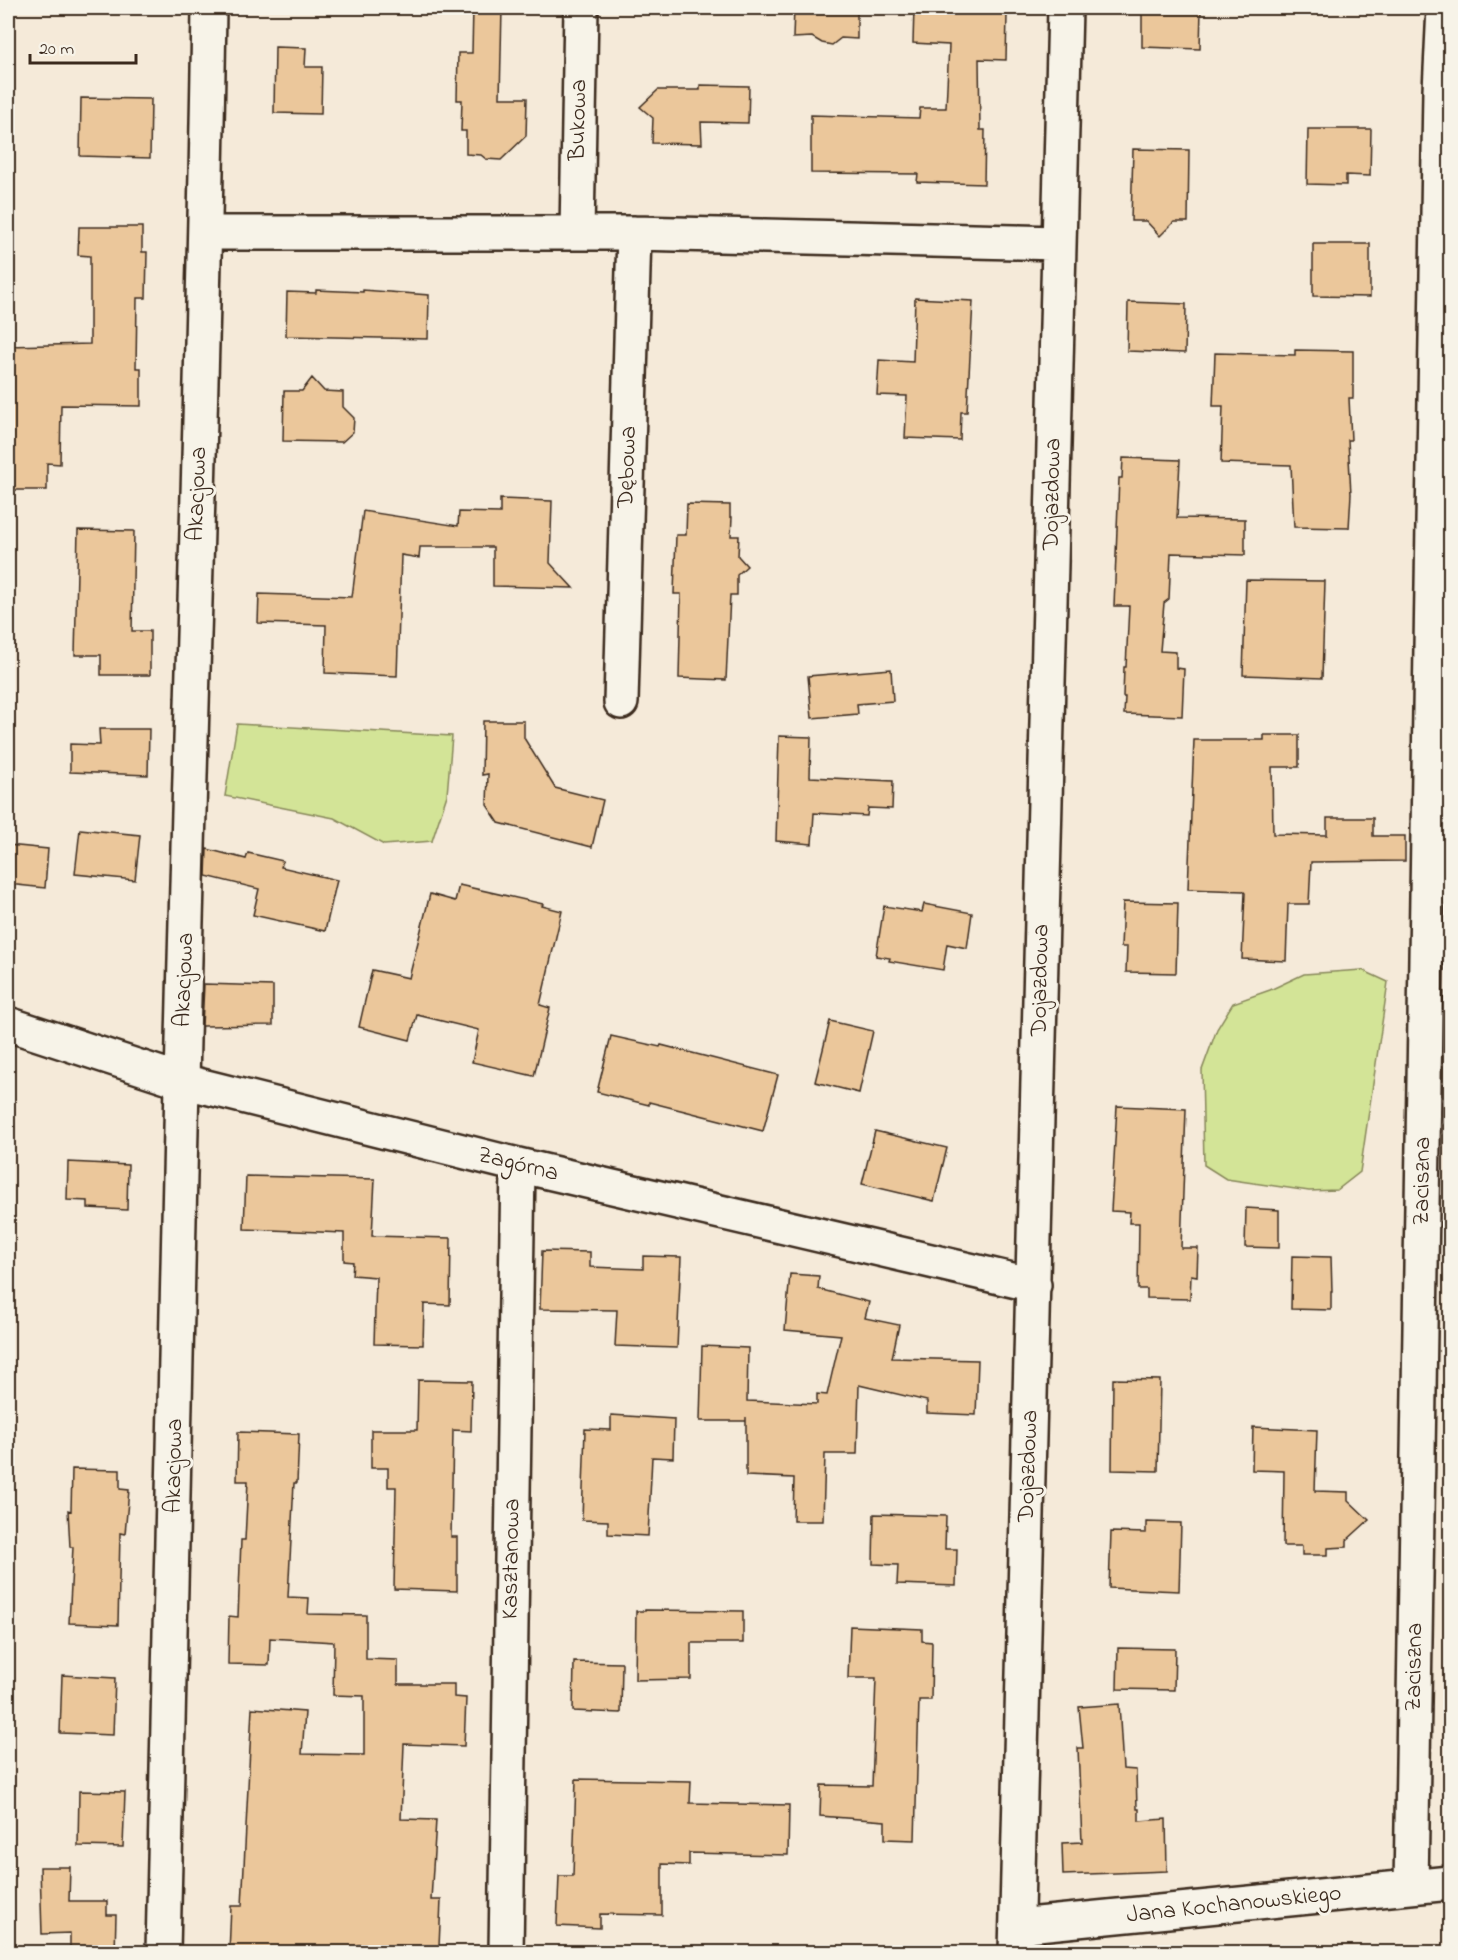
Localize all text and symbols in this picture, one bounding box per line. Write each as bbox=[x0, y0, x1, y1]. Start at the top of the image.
scale bar bbox=[30, 27, 136, 65]
text: 20 m bbox=[39, 37, 74, 63]
street label: Bukowa bbox=[561, 79, 597, 162]
street label: Dębowa bbox=[609, 425, 647, 510]
street label: Dojazdowa bbox=[1035, 438, 1071, 551]
street label: Akacjowa bbox=[179, 446, 217, 542]
street label: Dojazdowa bbox=[1023, 924, 1059, 1037]
street label: Akacjowa bbox=[166, 932, 204, 1028]
street label: Zaciszna bbox=[1405, 1136, 1441, 1226]
street label: Zagórna bbox=[474, 1138, 562, 1192]
street label: Dojazdowa bbox=[1010, 1409, 1048, 1524]
street label: Akacjowa bbox=[157, 1418, 193, 1514]
street label: Kasztanowa bbox=[493, 1498, 531, 1620]
street label: Zaciszna bbox=[1397, 1622, 1433, 1712]
street label: Jana Kochanowskiego bbox=[1125, 1876, 1343, 1934]

